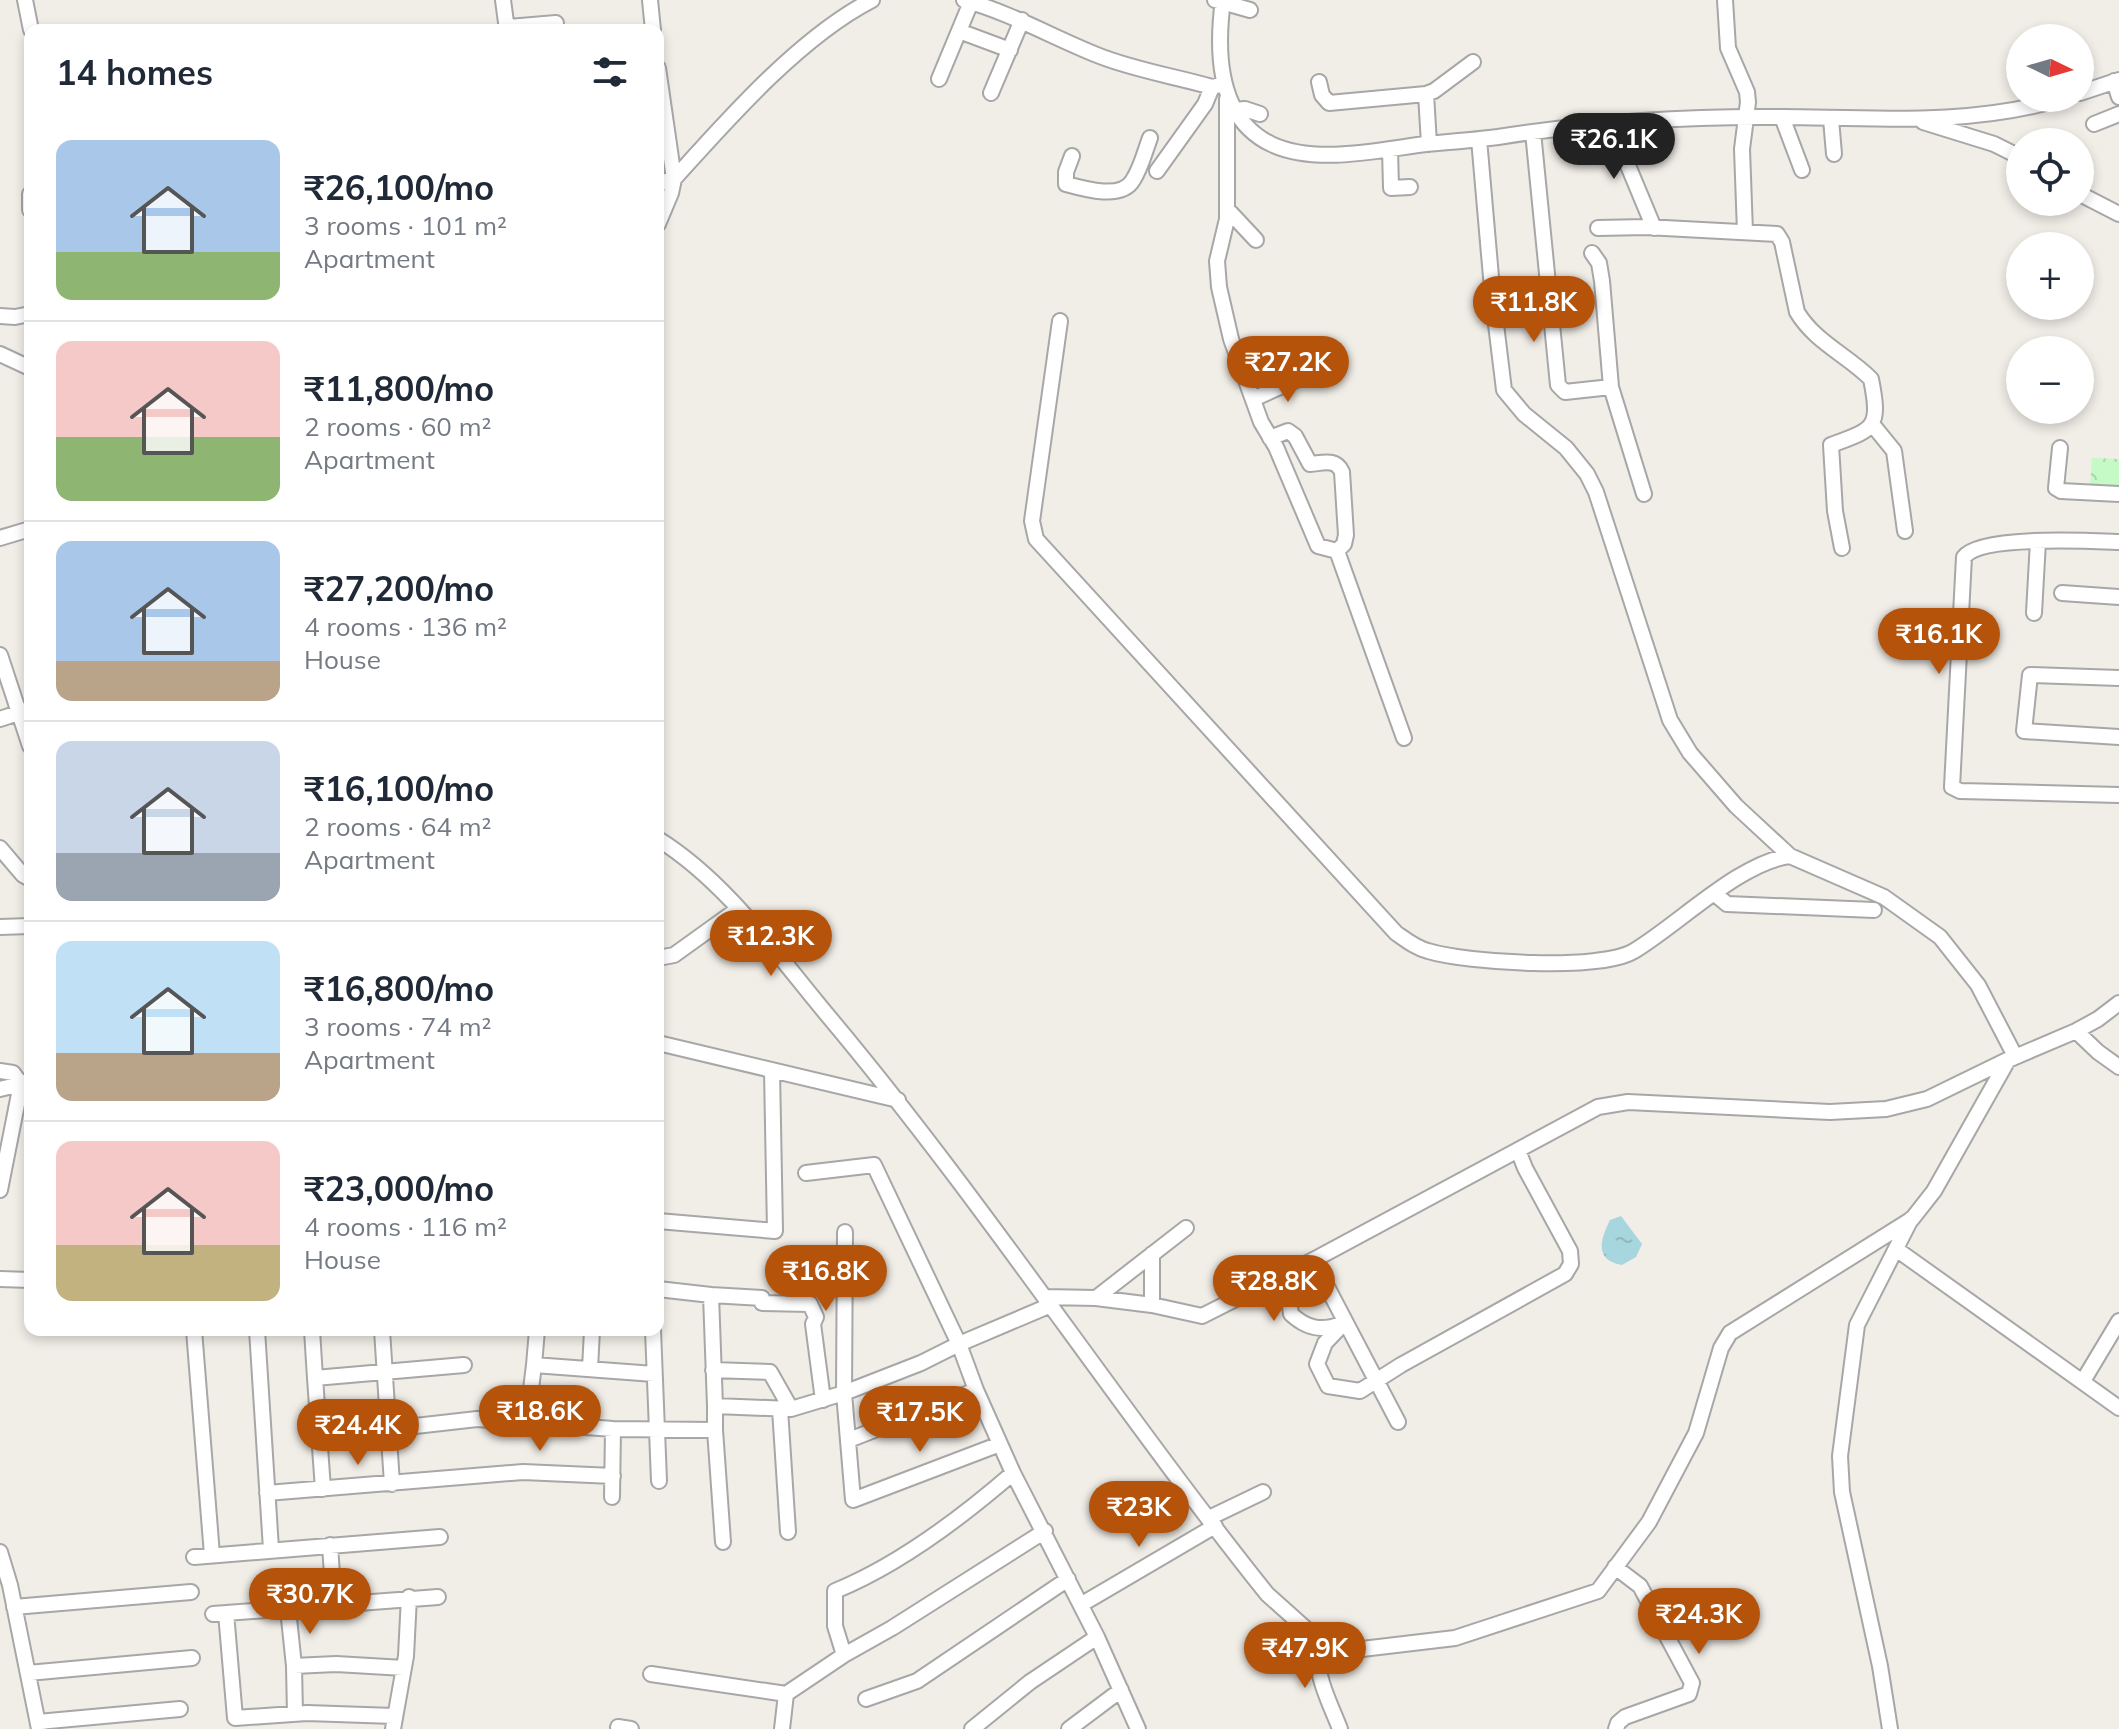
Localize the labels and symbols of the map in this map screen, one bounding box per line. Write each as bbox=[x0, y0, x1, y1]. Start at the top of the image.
north arrow bbox=[2006, 24, 2094, 112]
pin: ₹26.1K bbox=[1549, 113, 1679, 181]
pin: ₹11.8K bbox=[1469, 276, 1599, 344]
pin: ₹27.2K bbox=[1223, 336, 1353, 404]
pin: ₹16.1K bbox=[1874, 608, 2004, 676]
pin: ₹12.3K bbox=[706, 910, 836, 978]
pin: ₹16.8K bbox=[761, 1245, 891, 1313]
pin: ₹28.8K bbox=[1209, 1255, 1339, 1323]
pin: ₹18.6K bbox=[475, 1385, 605, 1453]
pin: ₹17.5K bbox=[855, 1386, 985, 1454]
pin: ₹24.4K bbox=[293, 1399, 423, 1467]
pin: ₹23K bbox=[1092, 1481, 1186, 1549]
pin: ₹30.7K bbox=[245, 1568, 375, 1636]
pin: ₹24.3K bbox=[1634, 1588, 1764, 1656]
pin: ₹47.9K bbox=[1240, 1622, 1370, 1690]

